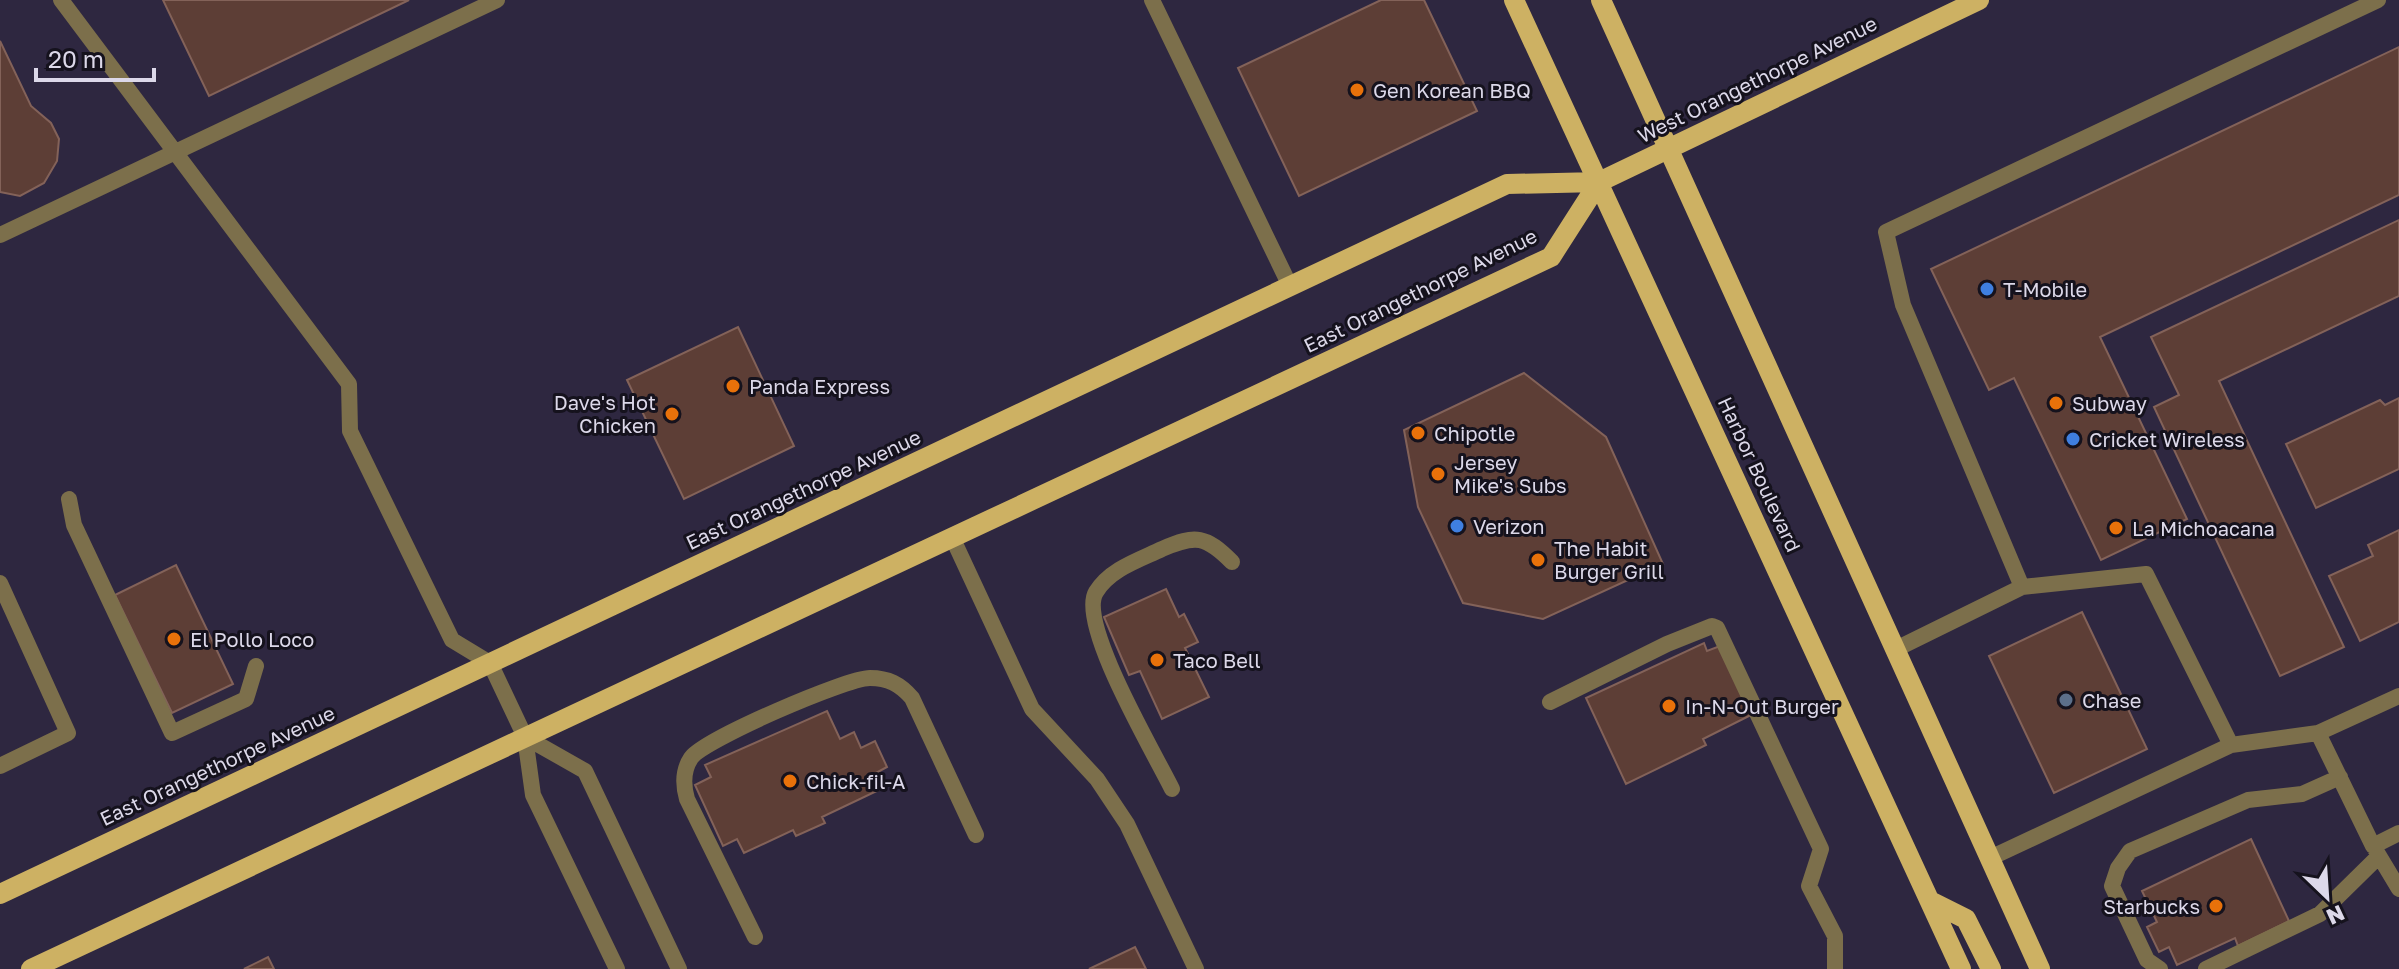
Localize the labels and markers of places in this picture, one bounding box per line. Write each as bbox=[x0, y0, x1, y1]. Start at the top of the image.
place label: Gen Korean BBQ bbox=[1373, 78, 1531, 102]
marker: Gen Korean BBQ bbox=[1348, 81, 1366, 99]
place label: T-Mobile bbox=[2003, 277, 2087, 301]
marker: T-Mobile bbox=[1978, 280, 1996, 298]
place label: Panda Express bbox=[749, 374, 890, 398]
marker: Panda Express bbox=[724, 377, 742, 395]
place label: Dave's Hot Chicken bbox=[554, 390, 656, 437]
place label: Subway bbox=[2072, 391, 2147, 415]
marker: Subway bbox=[2047, 394, 2065, 412]
marker: Dave's Hot Chicken bbox=[663, 405, 681, 423]
place label: Chipotle bbox=[1434, 421, 1515, 445]
marker: Chipotle bbox=[1409, 424, 1427, 442]
place label: Cricket Wireless bbox=[2089, 427, 2245, 451]
marker: Cricket Wireless bbox=[2064, 430, 2082, 448]
place label: Jersey Mike's Subs bbox=[1454, 450, 1567, 497]
marker: Jersey Mike's Subs bbox=[1429, 465, 1447, 483]
place label: Verizon bbox=[1473, 514, 1544, 538]
place label: La Michoacana bbox=[2132, 516, 2275, 540]
marker: Verizon bbox=[1448, 517, 1466, 535]
marker: La Michoacana bbox=[2107, 519, 2125, 537]
place label: The Habit Burger Grill bbox=[1554, 536, 1664, 583]
marker: The Habit Burger Grill bbox=[1529, 551, 1547, 569]
place label: El Pollo Loco bbox=[190, 627, 314, 651]
marker: El Pollo Loco bbox=[165, 630, 183, 648]
place label: Taco Bell bbox=[1173, 648, 1261, 672]
marker: Taco Bell bbox=[1148, 651, 1166, 669]
place label: Chase bbox=[2082, 688, 2141, 712]
marker: Chase bbox=[2057, 691, 2075, 709]
place label: In-N-Out Burger bbox=[1685, 694, 1839, 718]
marker: In-N-Out Burger bbox=[1660, 697, 1678, 715]
place label: Chick-fil-A bbox=[806, 769, 906, 793]
marker: Chick-fil-A bbox=[781, 772, 799, 790]
place label: Starbucks bbox=[2103, 894, 2200, 918]
marker: Starbucks bbox=[2207, 897, 2225, 915]

